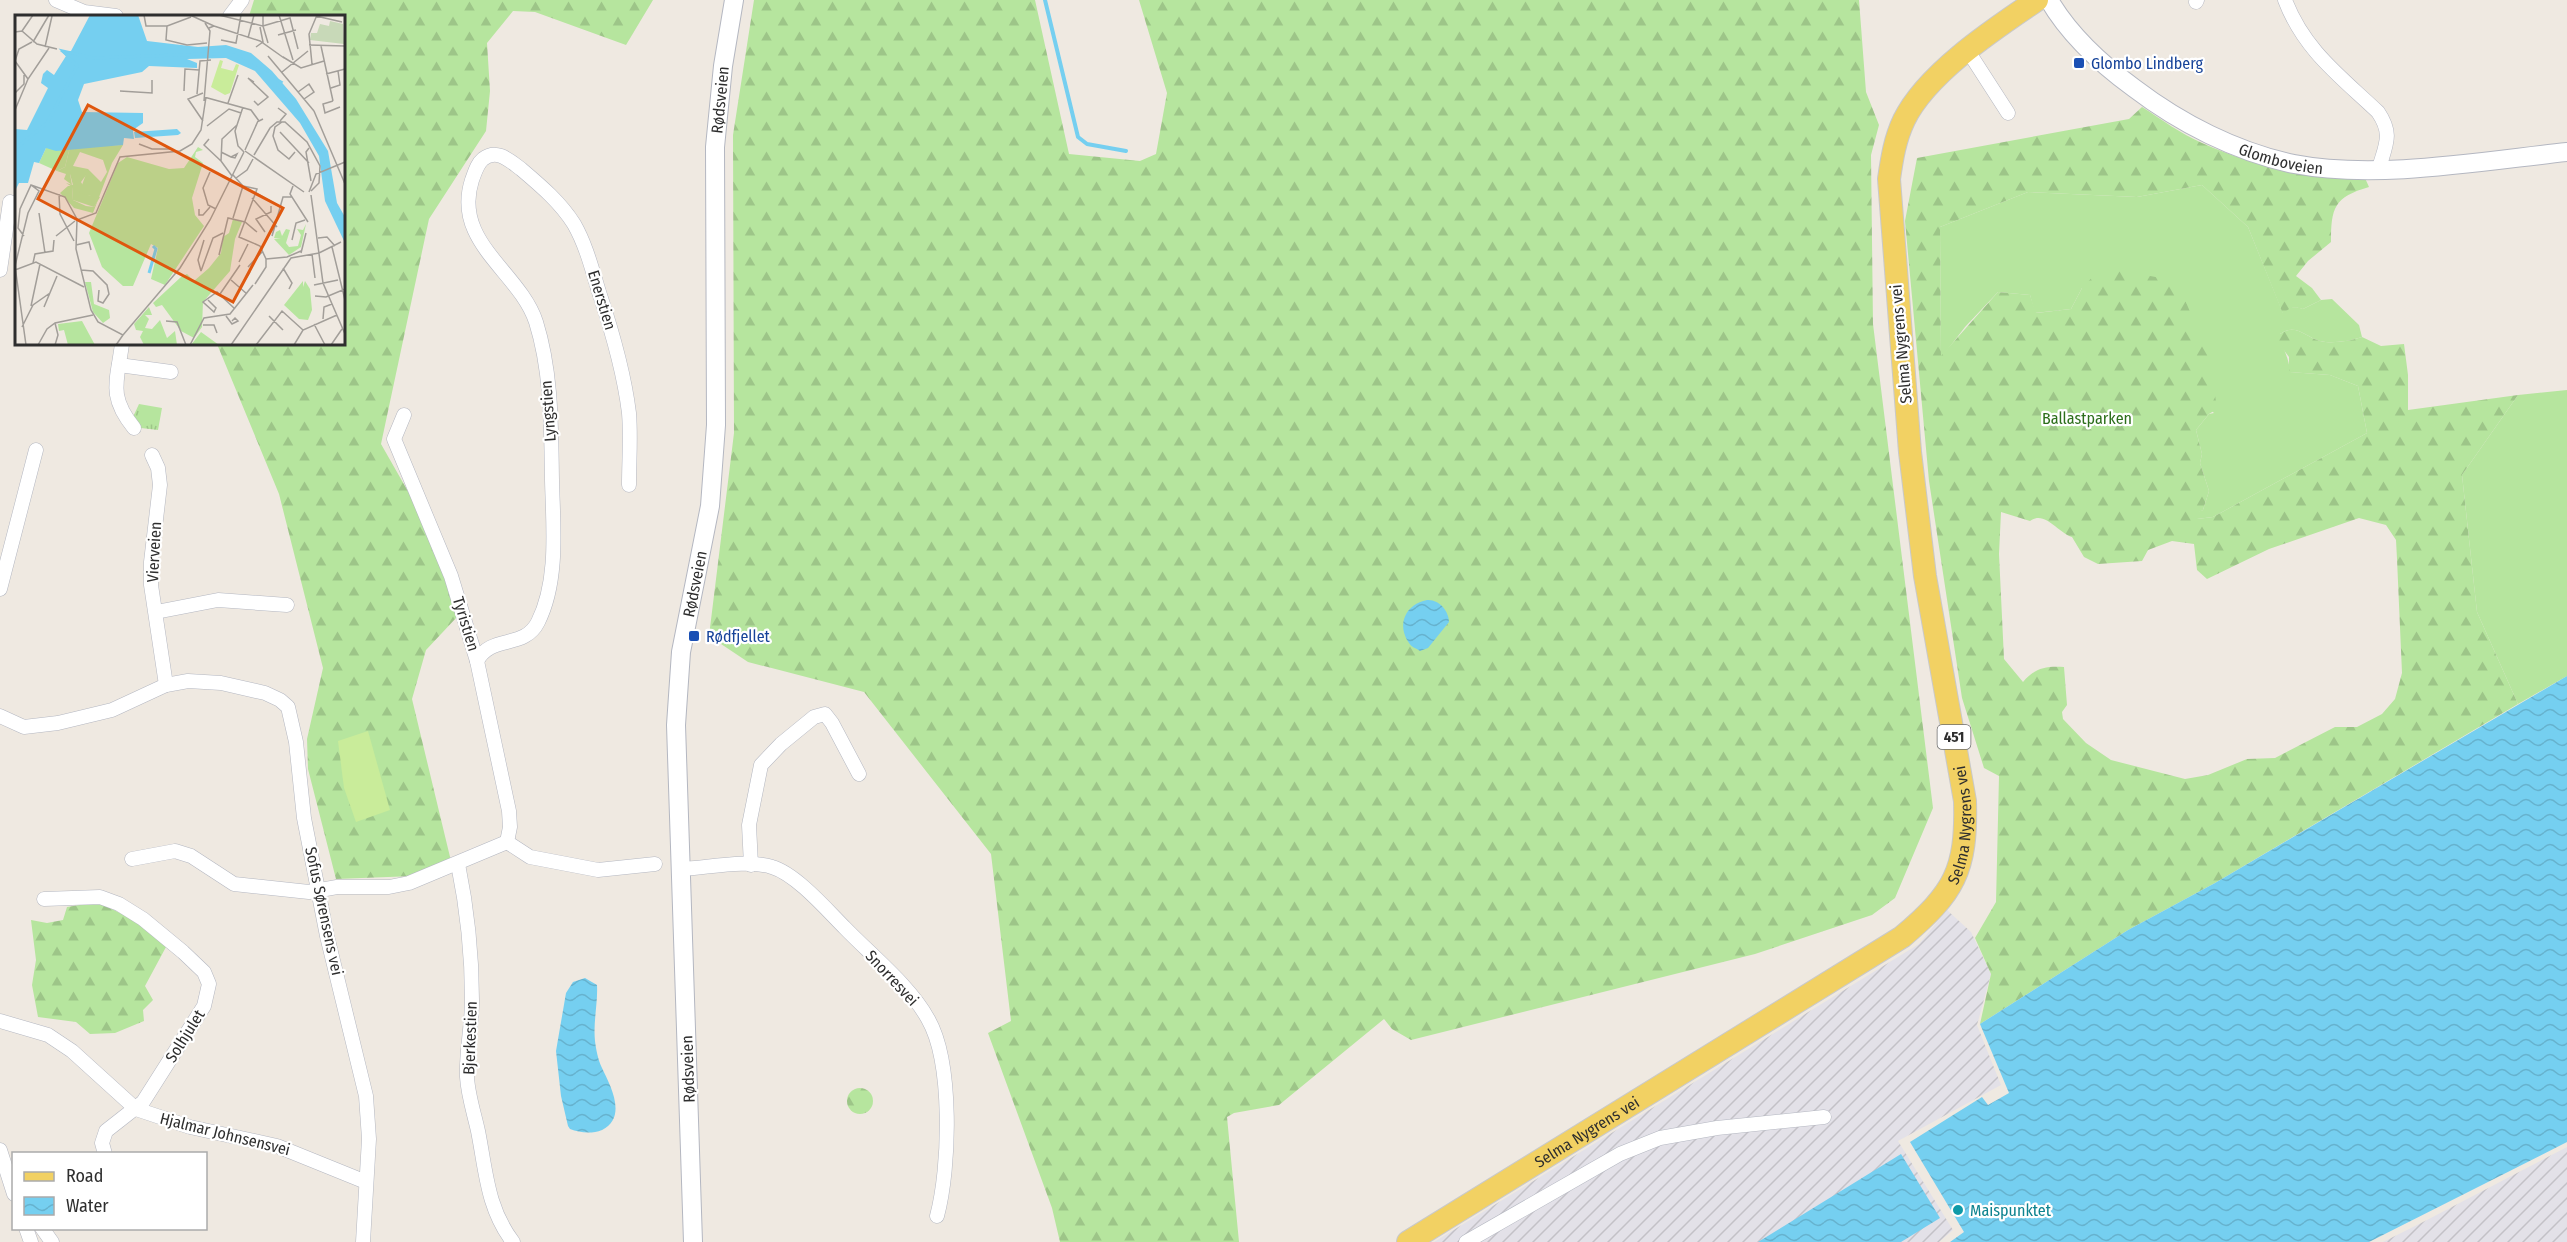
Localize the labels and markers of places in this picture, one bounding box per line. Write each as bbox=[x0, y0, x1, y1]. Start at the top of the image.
place label: Glombo Lindberg bbox=[2091, 54, 2204, 73]
marker: Glombo Lindberg bbox=[2072, 56, 2086, 70]
place label: Rødfjellet bbox=[706, 627, 771, 646]
marker: Rødfjellet bbox=[687, 629, 701, 643]
place label: Maispunktet bbox=[1970, 1201, 2052, 1220]
marker: Maispunktet bbox=[1951, 1203, 1965, 1217]

